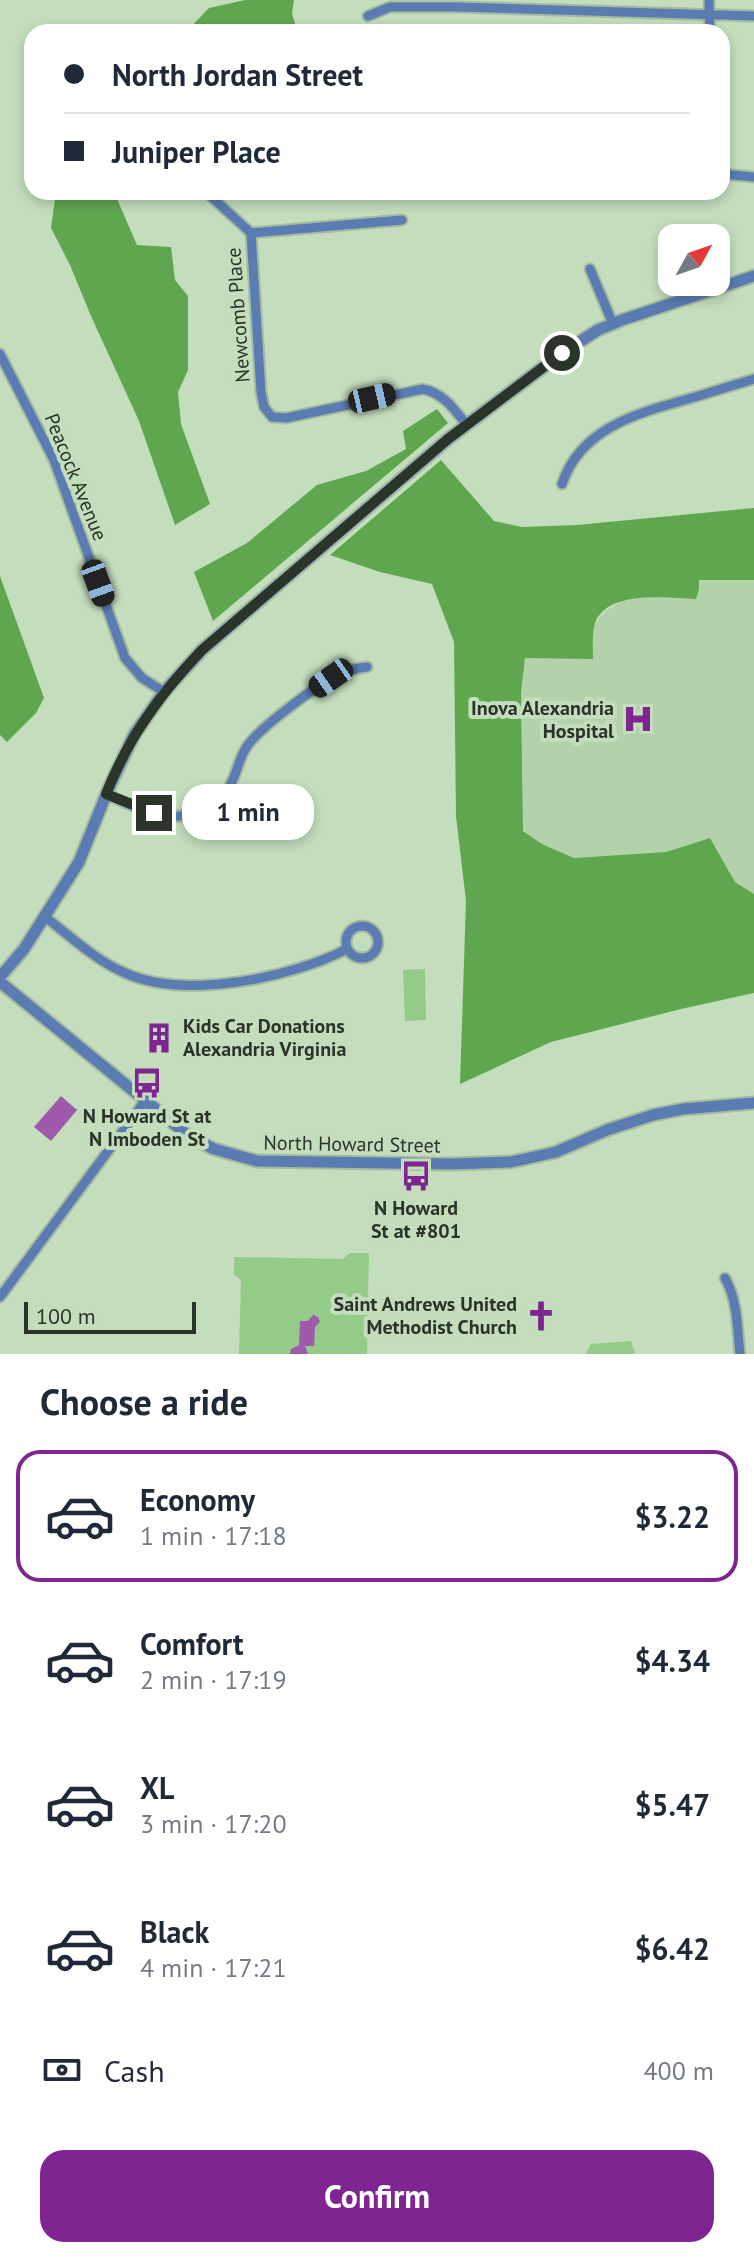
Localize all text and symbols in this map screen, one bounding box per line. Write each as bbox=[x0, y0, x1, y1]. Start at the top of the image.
text: North Jordan Street bbox=[112, 55, 363, 94]
text: Juniper Place bbox=[112, 132, 281, 171]
north arrow bbox=[658, 224, 730, 296]
map controls bbox=[658, 224, 730, 296]
street label: Newcomb Place bbox=[220, 247, 256, 383]
route start bbox=[544, 335, 580, 371]
car bbox=[346, 381, 398, 415]
street label: Peacock Avenue bbox=[39, 410, 113, 544]
car bbox=[79, 556, 117, 610]
car bbox=[304, 654, 358, 702]
place label: Inova Alexandria Hospital bbox=[471, 695, 614, 744]
hospital icon: Inova Alexandria Hospital bbox=[621, 702, 655, 736]
callout: 1 min bbox=[182, 785, 314, 841]
route end bbox=[136, 795, 172, 831]
text: 1 min bbox=[216, 795, 280, 828]
place label: Kids Car Donations Alexandria Virginia bbox=[183, 1013, 346, 1062]
building icon: Kids Car Donations Alexandria Virginia bbox=[142, 1021, 176, 1055]
bus stop icon: N Howard St at N Imboden St bbox=[130, 1066, 164, 1100]
place label: N Howard St at N Imboden St bbox=[83, 1103, 211, 1152]
street label: North Howard Street bbox=[263, 1129, 441, 1159]
bus stop icon: N Howard St at #801 bbox=[399, 1159, 433, 1193]
place label: N Howard St at #801 bbox=[371, 1195, 461, 1244]
place label: Saint Andrews United Methodist Church bbox=[334, 1291, 517, 1340]
scale bar bbox=[24, 1298, 196, 1334]
church icon: Saint Andrews United Methodist Church bbox=[524, 1299, 558, 1333]
text: 100 m bbox=[36, 1302, 96, 1330]
text: Choose a ride bbox=[40, 1378, 248, 1425]
icon: car bbox=[44, 1480, 116, 1552]
text: Economy bbox=[140, 1480, 255, 1519]
text: $3.22 bbox=[635, 1497, 710, 1536]
text: 1 min · 17:18 bbox=[140, 1519, 287, 1552]
icon: car bbox=[44, 1624, 116, 1696]
text: Comfort bbox=[140, 1624, 243, 1663]
text: $4.34 bbox=[635, 1641, 710, 1680]
text: 2 min · 17:19 bbox=[140, 1663, 287, 1696]
icon: car bbox=[44, 1768, 116, 1840]
text: XL bbox=[140, 1768, 174, 1807]
text: $5.47 bbox=[635, 1785, 710, 1824]
text: 3 min · 17:20 bbox=[140, 1807, 287, 1840]
icon: car bbox=[44, 1912, 116, 1984]
text: Black bbox=[140, 1912, 209, 1951]
text: $6.42 bbox=[635, 1929, 710, 1968]
text: 4 min · 17:21 bbox=[140, 1951, 287, 1984]
icon: cash bbox=[40, 2048, 84, 2092]
text: Cash bbox=[104, 2051, 165, 2090]
text: 400 m bbox=[643, 2054, 714, 2087]
button: Confirm bbox=[40, 2150, 714, 2242]

